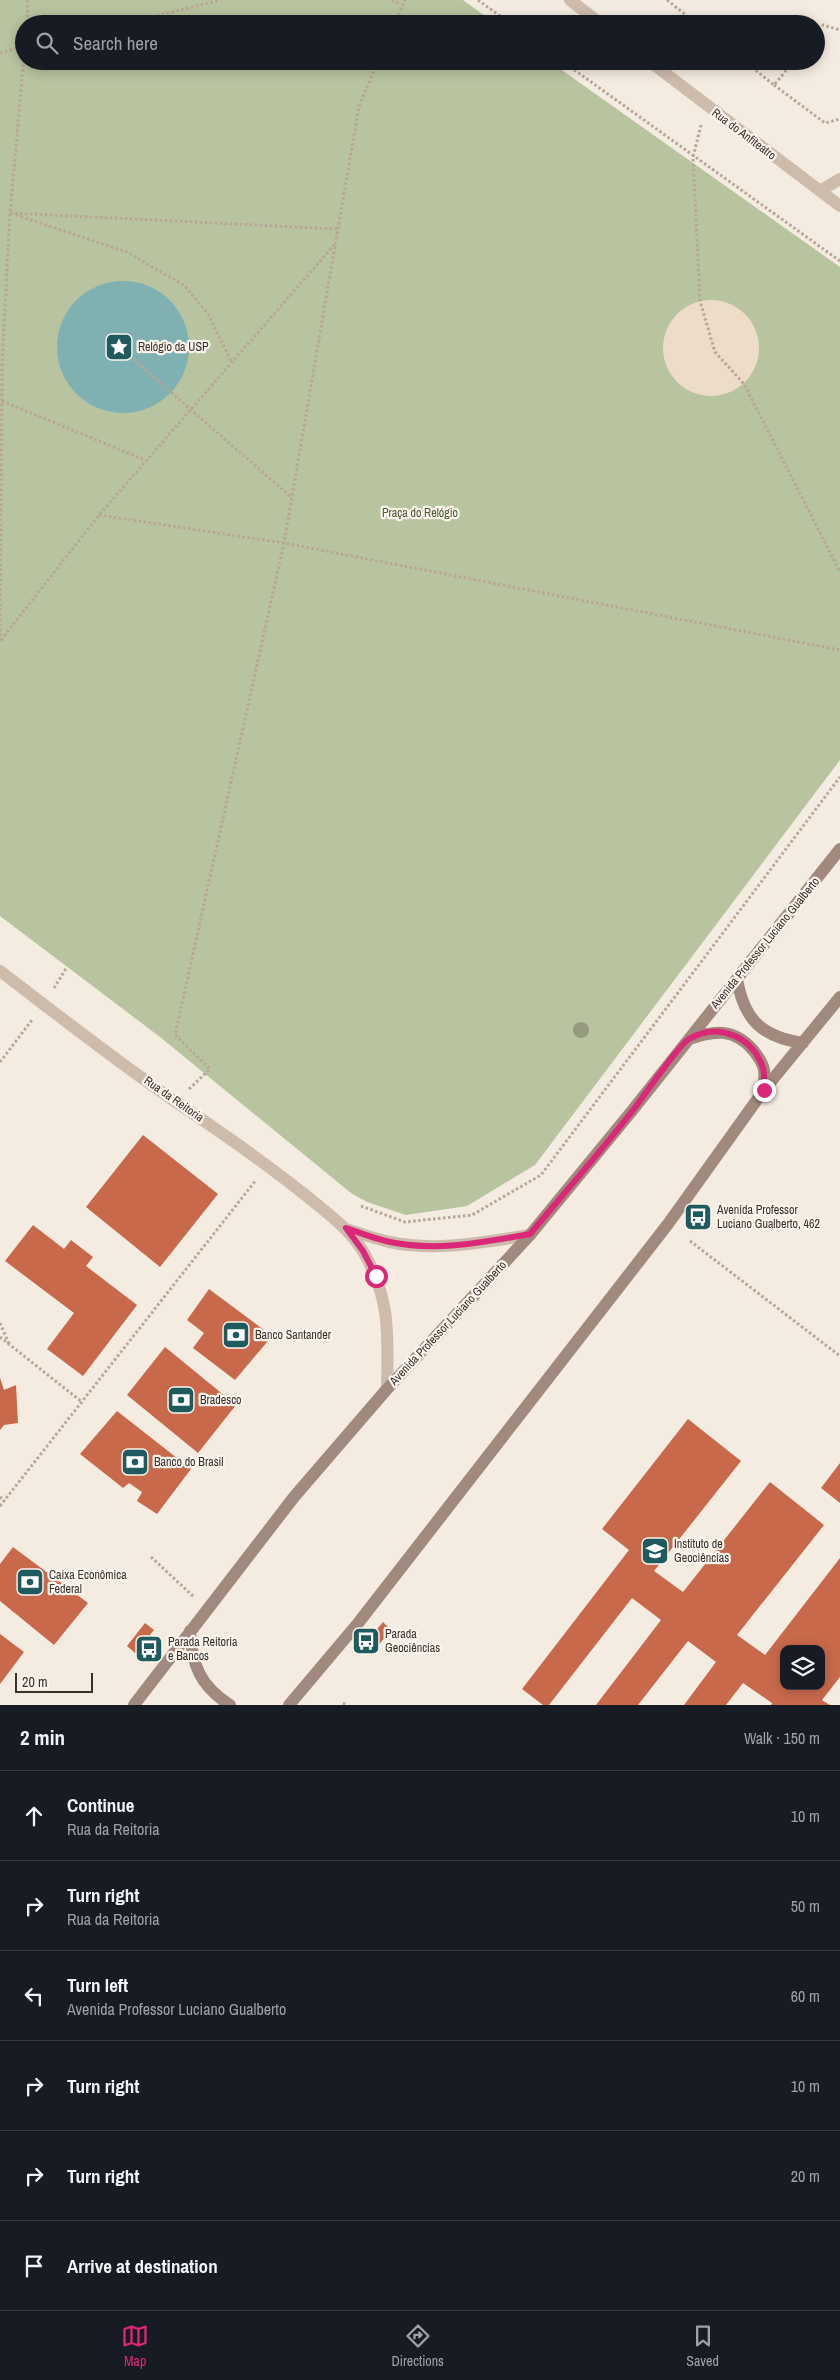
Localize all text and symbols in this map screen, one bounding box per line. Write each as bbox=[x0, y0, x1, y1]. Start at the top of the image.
search box bbox=[15, 15, 825, 70]
icon: search bbox=[33, 29, 61, 57]
text: Search here bbox=[73, 30, 158, 56]
street label: Rua do Anfiteatro bbox=[709, 105, 779, 163]
place icon: Relógio da USP bbox=[104, 332, 134, 362]
place label: Relógio da USP bbox=[138, 339, 209, 355]
park label: Praça do Relógio bbox=[382, 505, 458, 521]
street label: Avenida Professor Luciano Gualberto bbox=[706, 874, 823, 1013]
street label: Rua da Reitoria bbox=[141, 1073, 207, 1126]
route end bbox=[753, 1079, 776, 1102]
bus stop icon: Avenida Professor Luciano Gualberto, 462 bbox=[683, 1202, 713, 1232]
place label: Avenida Professor Luciano Gualberto, 462 bbox=[716, 1202, 820, 1232]
street label: Avenida Professor Luciano Gualberto bbox=[385, 1257, 510, 1389]
route start bbox=[365, 1265, 388, 1288]
bank icon: Banco Santander bbox=[221, 1320, 251, 1350]
place label: Banco Santander bbox=[255, 1327, 332, 1343]
bank icon: Bradesco bbox=[166, 1385, 196, 1415]
place label: Bradesco bbox=[200, 1392, 242, 1408]
bank icon: Banco do Brasil bbox=[120, 1447, 150, 1477]
place label: Banco do Brasil bbox=[154, 1454, 223, 1470]
school or university icon: Instituto de Geociências bbox=[640, 1536, 670, 1566]
place label: Instituto de Geociências bbox=[674, 1536, 729, 1566]
bank icon: Caixa Econômica Federal bbox=[15, 1567, 45, 1597]
place label: Caixa Econômica Federal bbox=[49, 1567, 127, 1597]
bus stop icon: Parada Geociências bbox=[351, 1626, 381, 1656]
place label: Parada Geociências bbox=[385, 1626, 440, 1656]
bus stop icon: Parada Reitoria e Bancos bbox=[134, 1634, 164, 1664]
place label: Parada Reitoria e Bancos bbox=[168, 1634, 238, 1664]
map controls bbox=[780, 1645, 825, 1690]
button: layers bbox=[780, 1645, 825, 1690]
scale bar bbox=[15, 1670, 92, 1693]
text: 20 m bbox=[22, 1673, 48, 1691]
text: 2 min bbox=[20, 1723, 65, 1752]
text: Walk · 150 m bbox=[744, 1727, 820, 1749]
text: Continue bbox=[67, 1792, 135, 1818]
icon: ahead bbox=[20, 1802, 48, 1830]
text: 10 m bbox=[791, 1805, 820, 1827]
text: Rua da Reitoria bbox=[67, 1818, 160, 1840]
text: Turn right bbox=[67, 1882, 139, 1908]
icon: right bbox=[20, 1892, 48, 1920]
text: 50 m bbox=[791, 1895, 820, 1917]
text: Rua da Reitoria bbox=[67, 1908, 160, 1930]
text: Turn left bbox=[67, 1972, 128, 1998]
icon: left bbox=[20, 1982, 48, 2010]
text: 60 m bbox=[791, 1985, 820, 2007]
text: Avenida Professor Luciano Gualberto bbox=[67, 1998, 286, 2020]
icon: right bbox=[20, 2072, 48, 2100]
text: Turn right bbox=[67, 2073, 139, 2099]
text: 10 m bbox=[791, 2075, 820, 2097]
icon: right bbox=[20, 2162, 48, 2190]
text: Turn right bbox=[67, 2163, 139, 2189]
text: 20 m bbox=[791, 2165, 820, 2187]
icon: arrive bbox=[20, 2252, 48, 2280]
text: Arrive at destination bbox=[67, 2253, 218, 2279]
tab: Map bbox=[121, 2322, 149, 2370]
tab: Directions bbox=[392, 2322, 444, 2370]
tab: Saved bbox=[686, 2322, 719, 2370]

